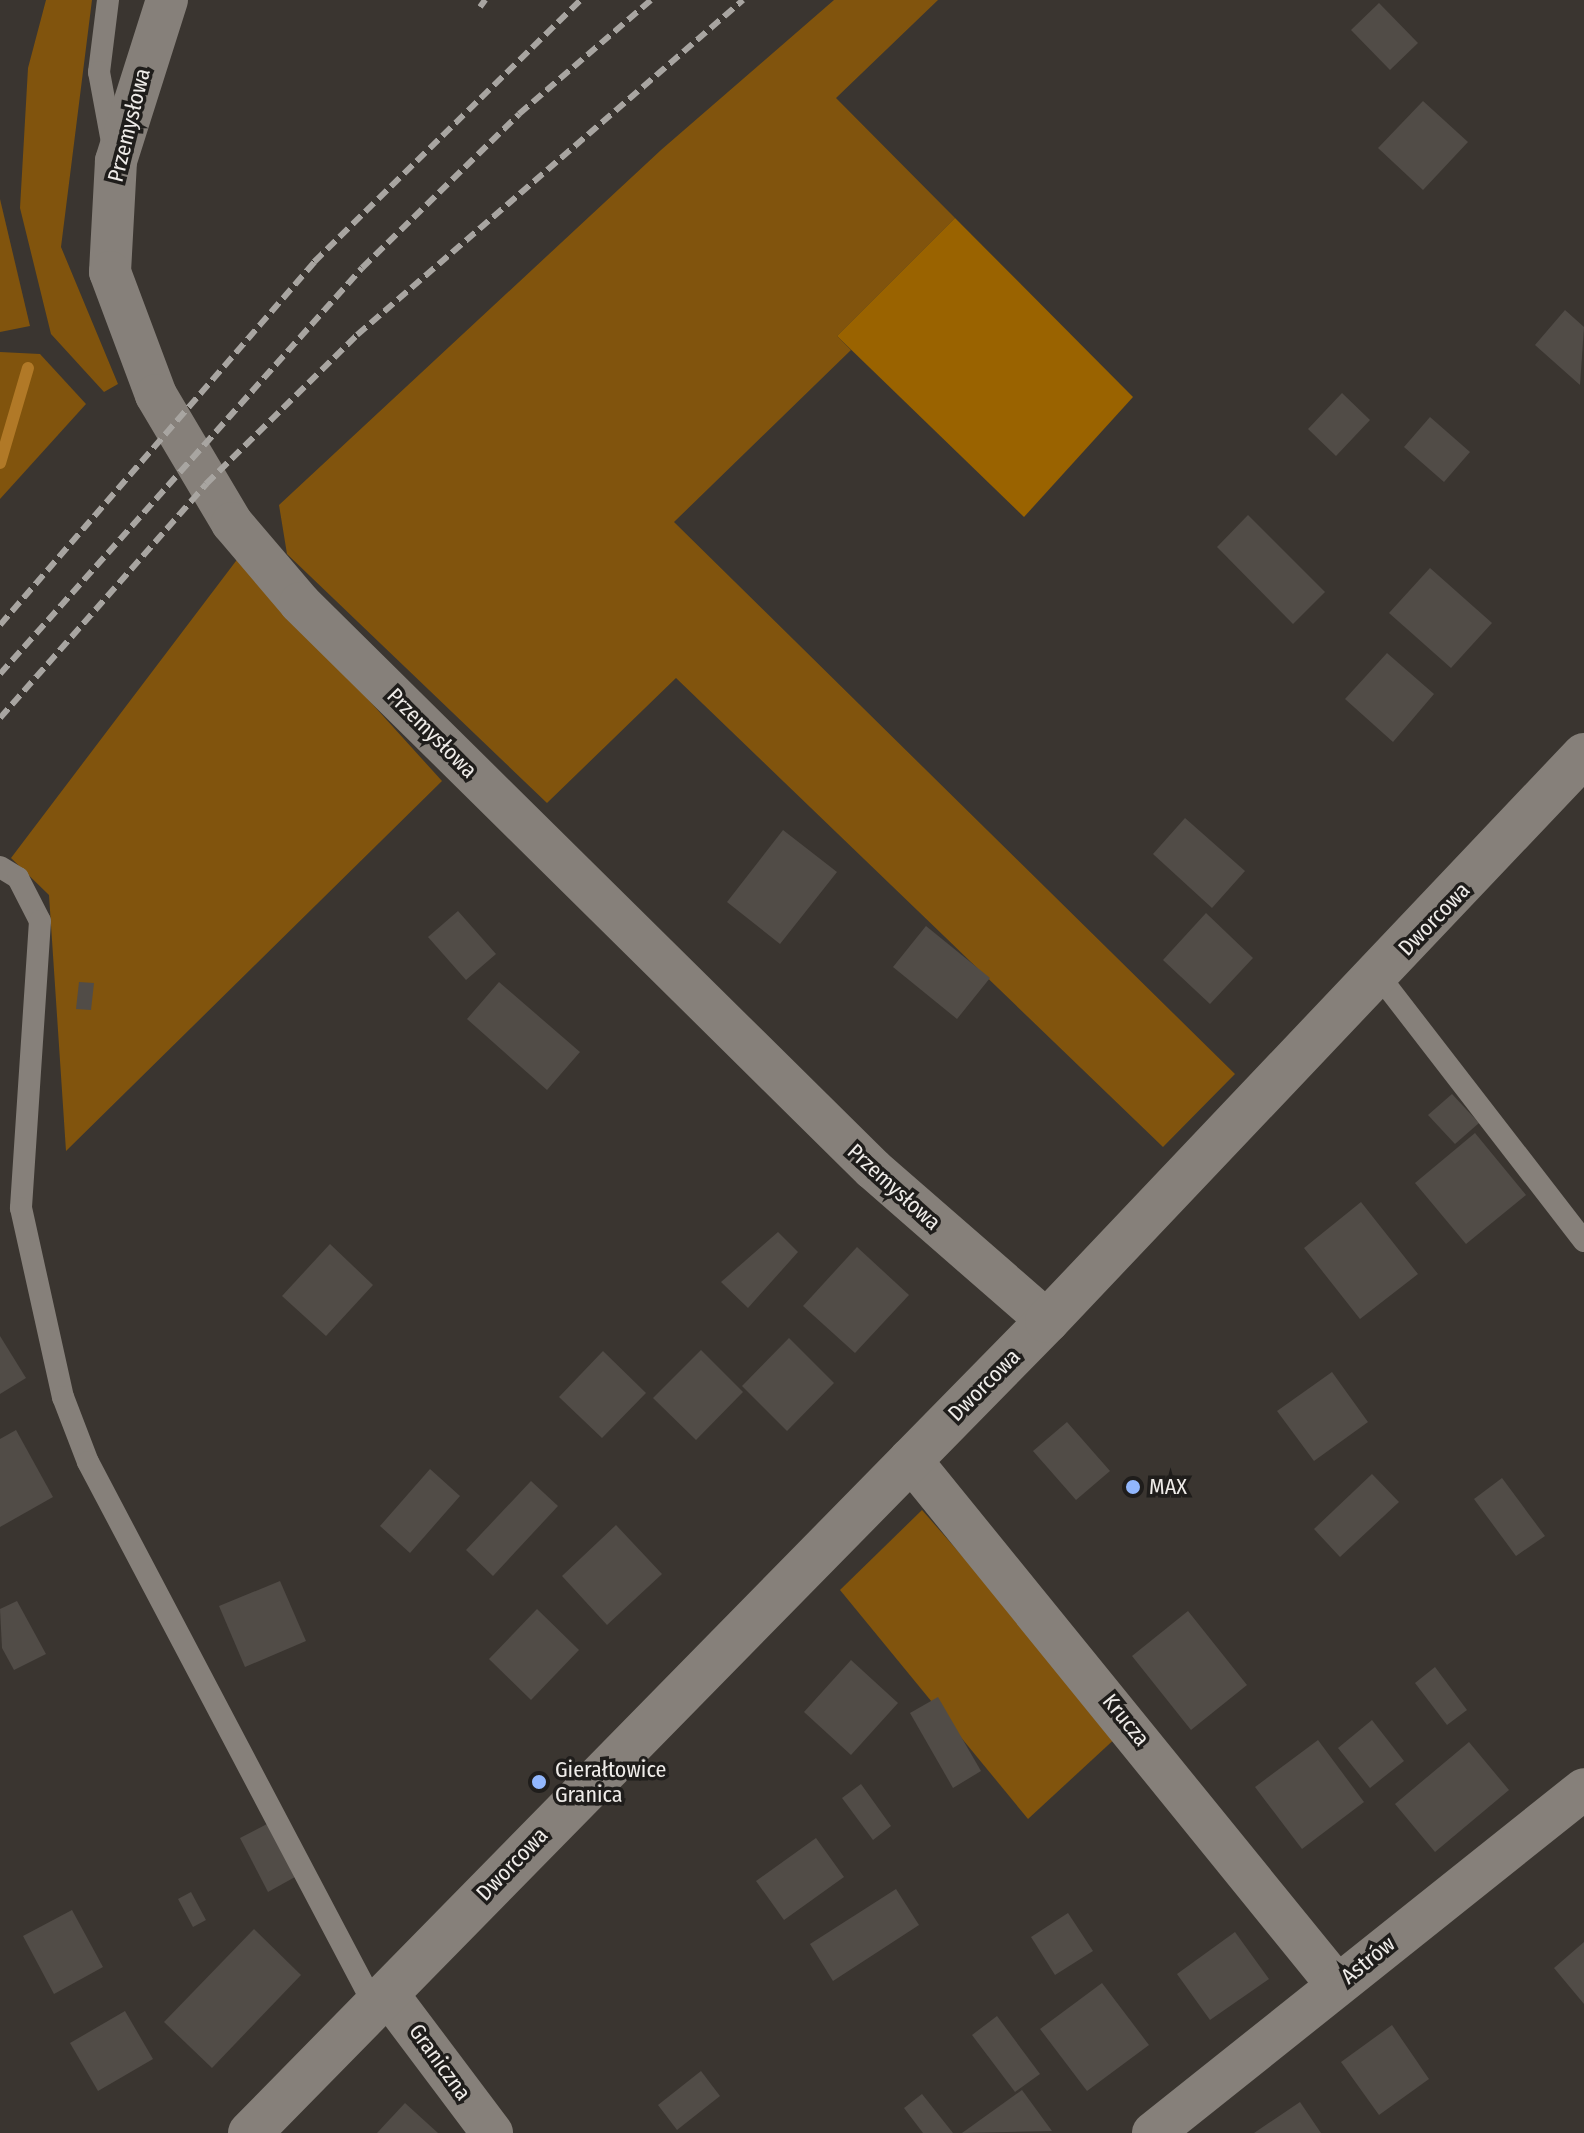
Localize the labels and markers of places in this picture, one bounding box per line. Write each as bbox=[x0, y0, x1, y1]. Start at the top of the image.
place label: MAX bbox=[1149, 1474, 1187, 1500]
marker: MAX bbox=[1124, 1478, 1142, 1496]
place label: Gierałtowice Granica bbox=[555, 1756, 666, 1808]
marker: Gierałtowice Granica bbox=[530, 1773, 548, 1791]

